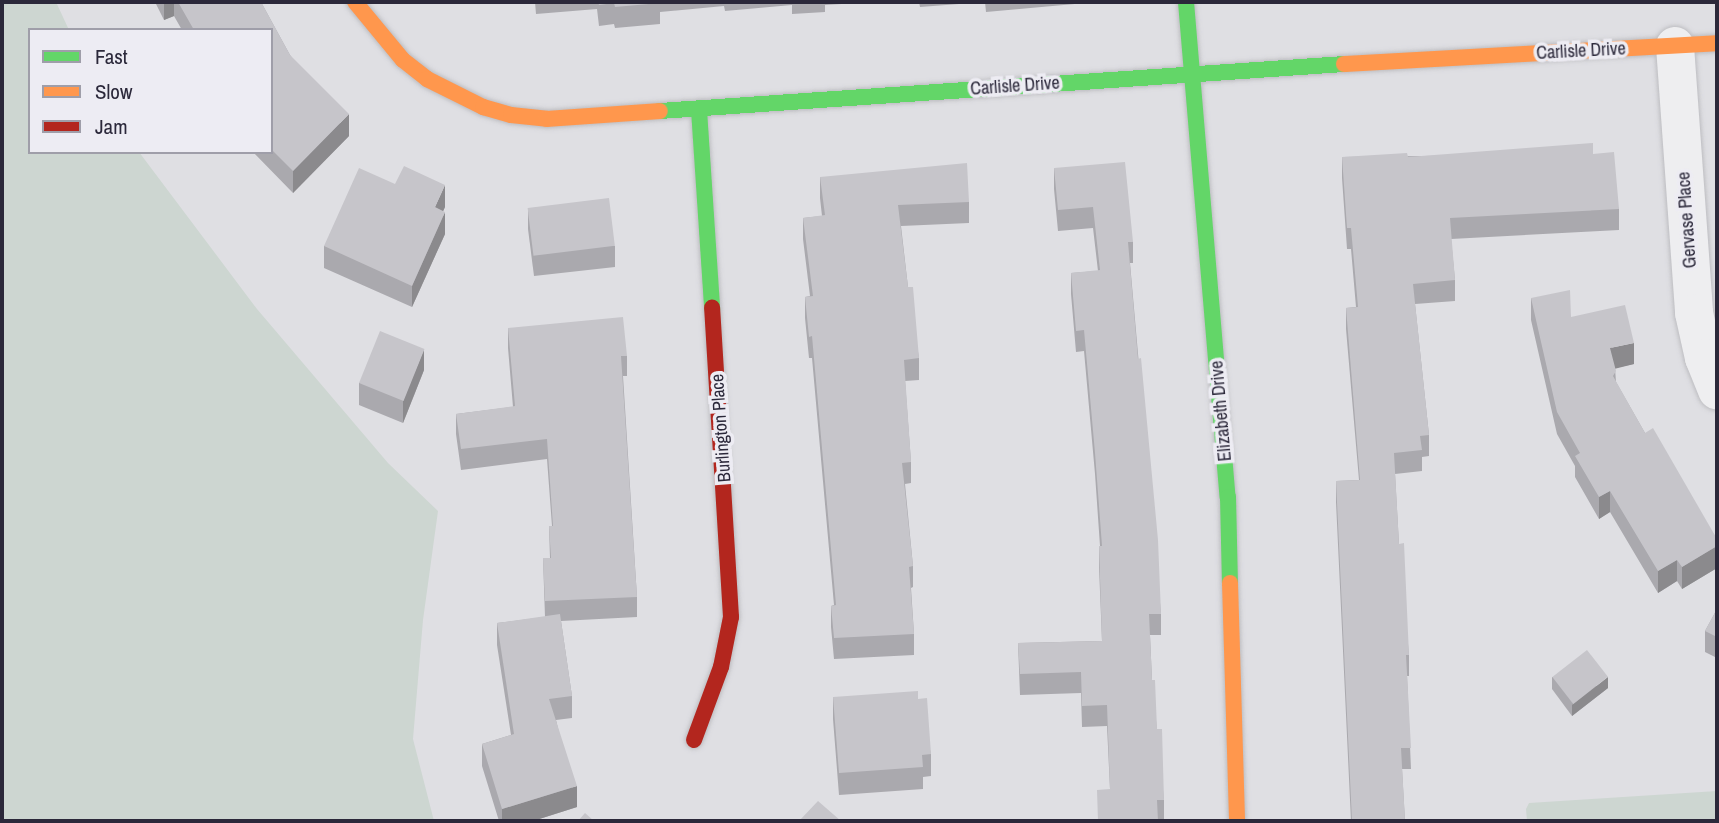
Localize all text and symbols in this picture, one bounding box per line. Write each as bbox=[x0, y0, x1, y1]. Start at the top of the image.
legend bbox=[28, 28, 273, 154]
street label: Carlisle Drive bbox=[1536, 38, 1626, 64]
text: Fast bbox=[95, 42, 128, 71]
street label: Carlisle Drive bbox=[970, 72, 1060, 100]
text: Slow bbox=[95, 77, 132, 106]
text: Jam bbox=[95, 112, 128, 141]
street label: Gervase Place bbox=[1673, 171, 1701, 269]
street label: Elizabeth Drive bbox=[1206, 360, 1236, 462]
street label: Burlington Place bbox=[706, 373, 736, 483]

